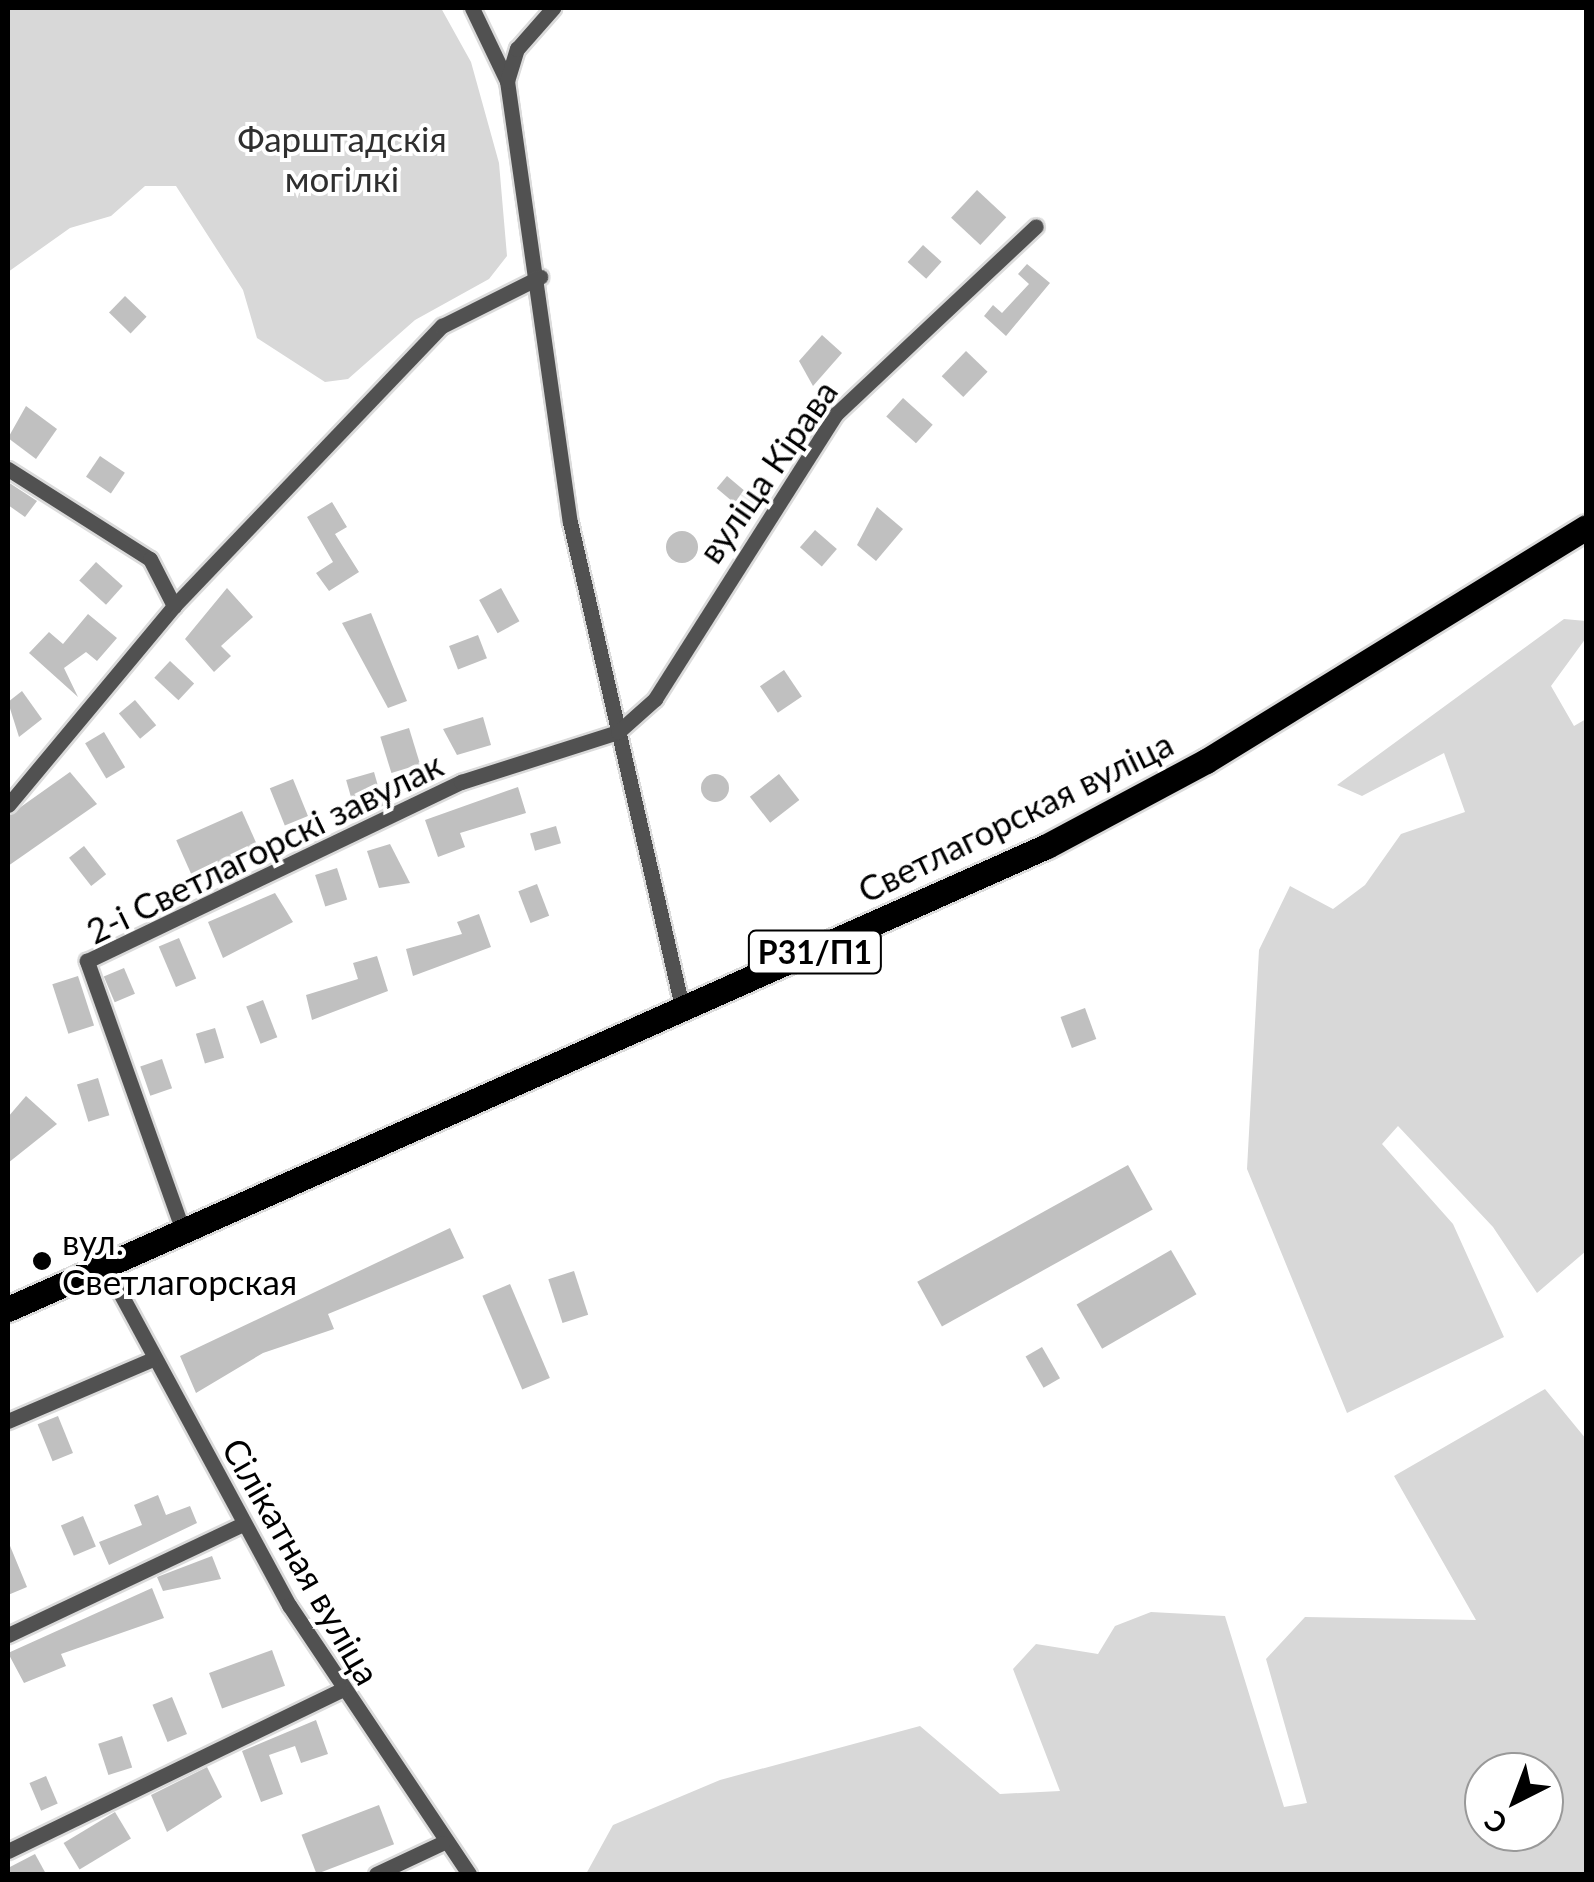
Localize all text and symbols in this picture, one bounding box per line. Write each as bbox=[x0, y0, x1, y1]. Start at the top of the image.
park label: Фарштадскія могілкі bbox=[237, 117, 447, 199]
street label: вуліца Кірава bbox=[689, 372, 845, 570]
street label: Светлагорская вуліца bbox=[851, 722, 1179, 910]
street label: 2-і Светлагорскі завулак bbox=[79, 742, 449, 952]
road number: Р31/П1 bbox=[748, 925, 882, 979]
place label: вул. Светлагорская bbox=[62, 1220, 297, 1302]
marker: вул. Светлагорская bbox=[31, 1250, 53, 1272]
street label: Сілікатная вуліца bbox=[214, 1430, 390, 1692]
north arrow bbox=[1464, 1752, 1564, 1852]
text: С bbox=[1477, 1804, 1514, 1842]

